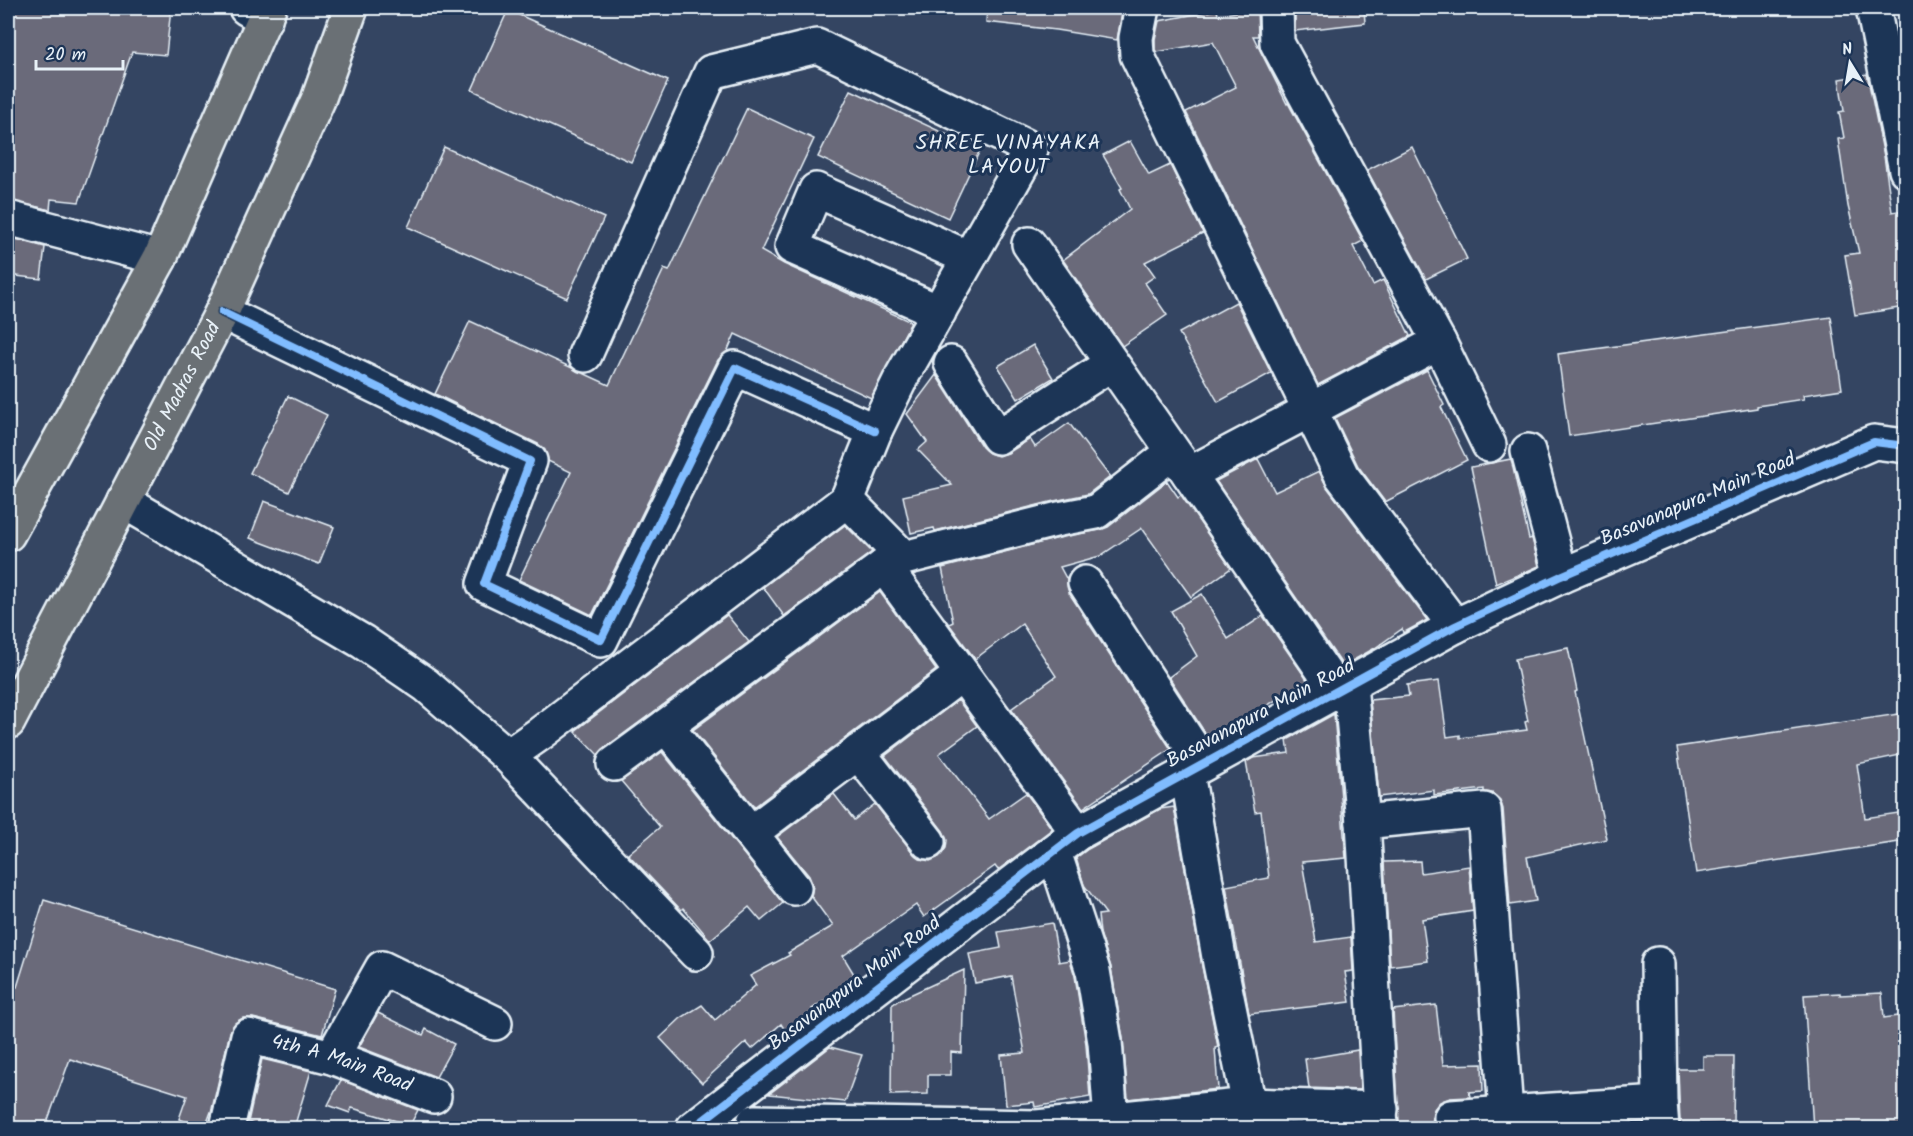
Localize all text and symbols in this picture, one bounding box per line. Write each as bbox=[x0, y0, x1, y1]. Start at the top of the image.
scale bar bbox=[36, 33, 123, 71]
north arrow bbox=[1820, 33, 1880, 93]
text: N bbox=[1840, 37, 1855, 63]
text: 20 m bbox=[45, 41, 86, 70]
district label: SHREE VINAYAKA LAYOUT bbox=[916, 127, 1102, 184]
street label: Old Madras Road bbox=[136, 315, 231, 458]
street label: Basavanapura Main Road bbox=[1595, 444, 1802, 556]
street label: Basavanapura Main Road bbox=[1161, 650, 1362, 777]
street label: Basavanapura Main Road bbox=[762, 907, 949, 1060]
street label: 4th A Main Road bbox=[268, 1026, 417, 1102]

